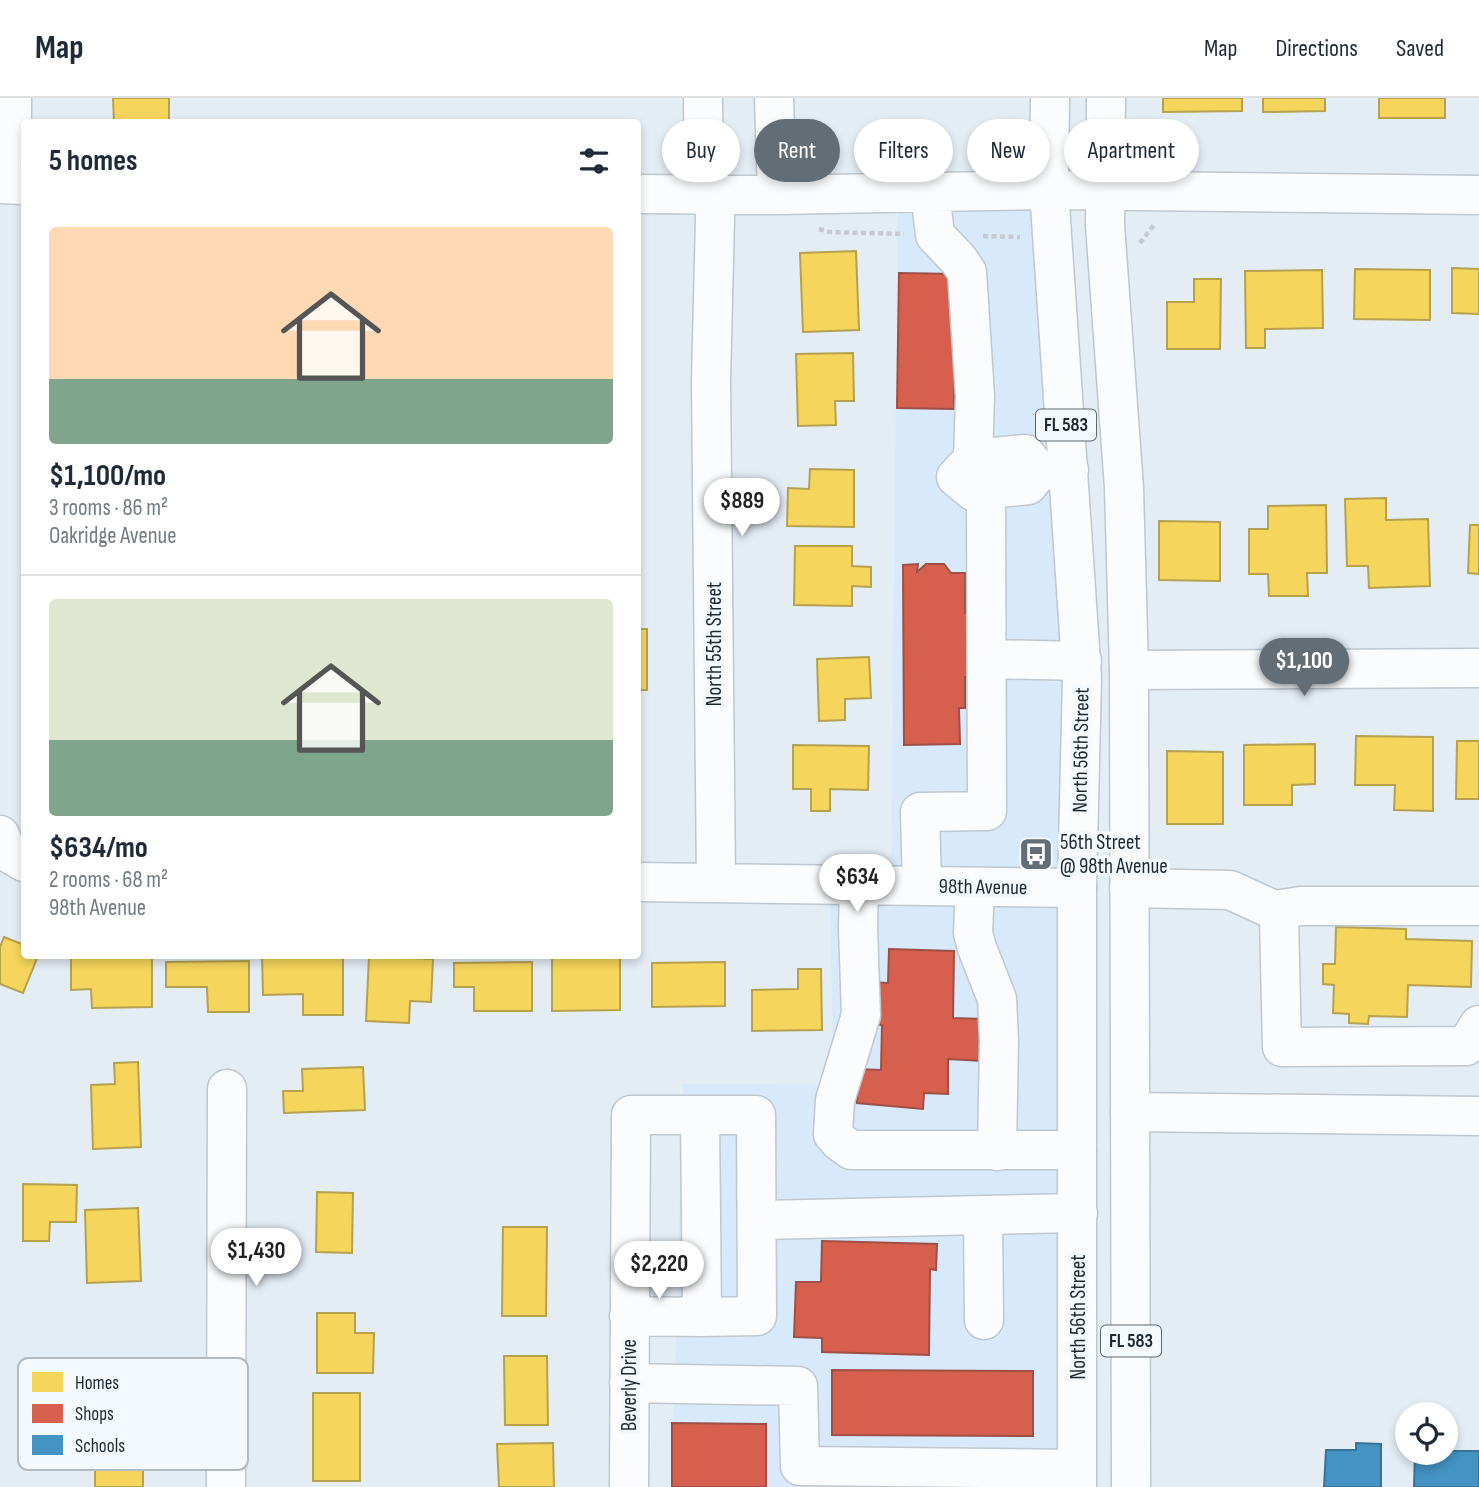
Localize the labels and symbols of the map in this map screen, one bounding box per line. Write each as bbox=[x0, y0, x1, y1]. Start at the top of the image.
road number: FL 583 bbox=[1036, 410, 1096, 440]
pin: $889 bbox=[701, 478, 783, 538]
street label: North 55th Street bbox=[702, 582, 727, 706]
pin: $1,100 bbox=[1247, 638, 1361, 698]
street label: North 56th Street bbox=[1067, 687, 1095, 813]
place label: 56th Street @ 98th Avenue bbox=[1060, 830, 1168, 879]
bus stop icon: 56th Street @ 98th Avenue bbox=[1017, 835, 1055, 873]
pin: $634 bbox=[816, 854, 898, 914]
street label: 98th Avenue bbox=[938, 874, 1028, 900]
pin: $1,430 bbox=[199, 1228, 313, 1288]
pin: $2,220 bbox=[602, 1242, 716, 1301]
street label: North 56th Street bbox=[1066, 1254, 1091, 1380]
road number: FL 583 bbox=[1101, 1326, 1161, 1357]
street label: Beverly Drive bbox=[617, 1339, 642, 1431]
legend bbox=[18, 1358, 248, 1470]
text: Homes bbox=[75, 1372, 119, 1395]
text: Shops bbox=[75, 1403, 114, 1426]
text: Schools bbox=[75, 1435, 125, 1458]

